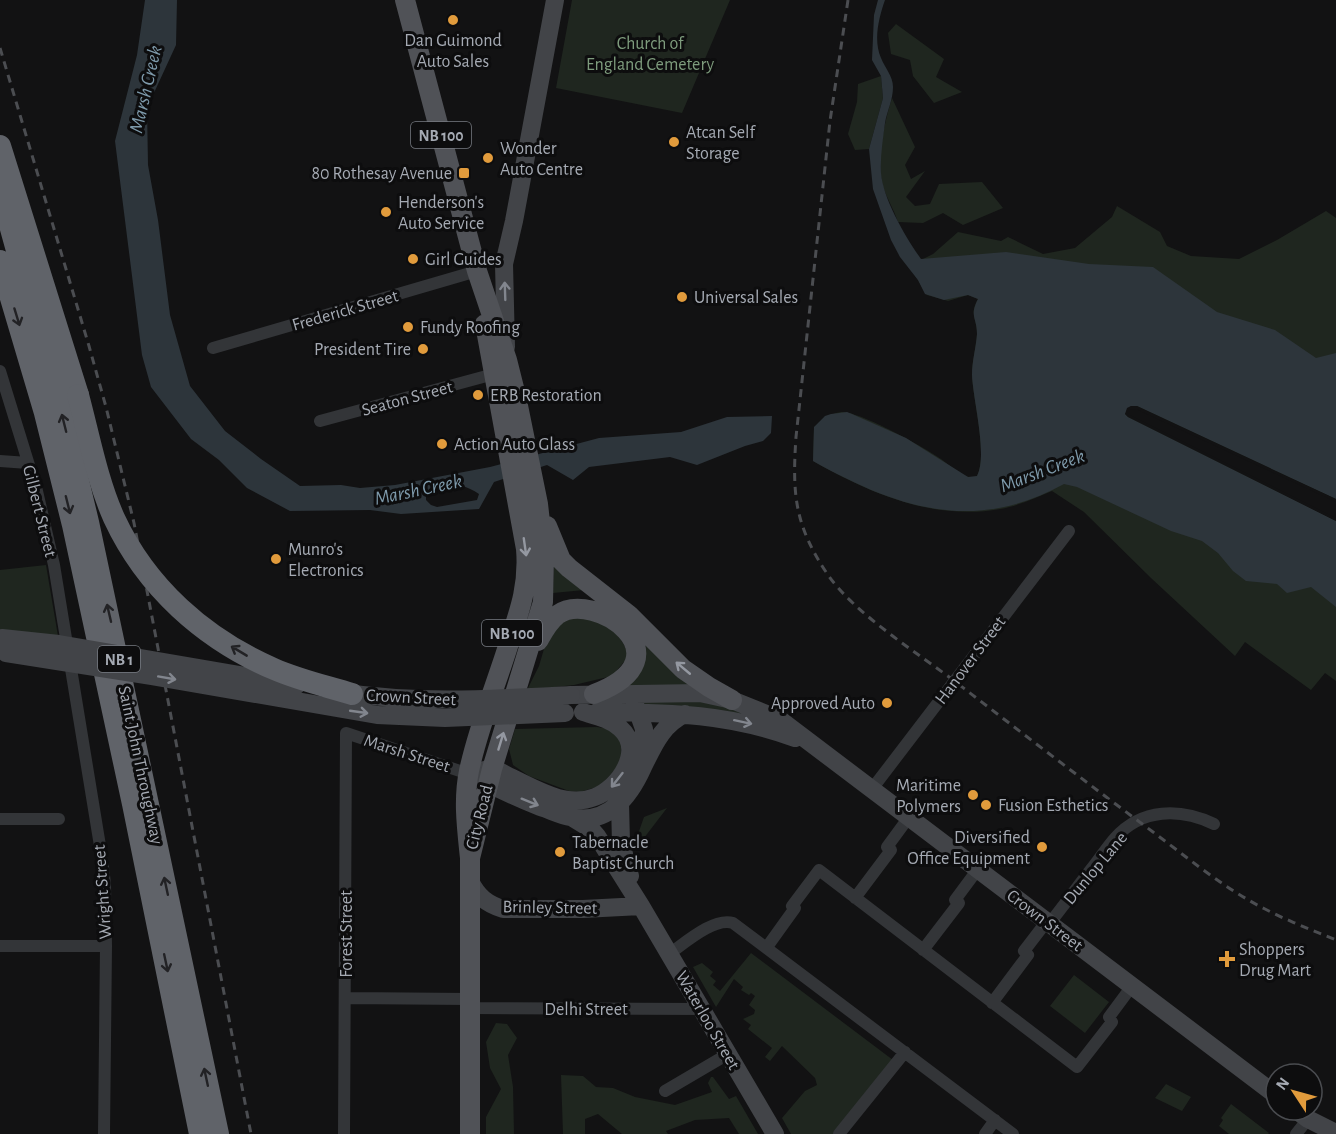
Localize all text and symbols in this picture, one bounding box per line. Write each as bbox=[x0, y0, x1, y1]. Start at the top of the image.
marker: Dan Guimond Auto Sales bbox=[446, 13, 460, 27]
place label: Dan Guimond Auto Sales bbox=[404, 32, 502, 71]
park label: Church of England Cemetery bbox=[586, 35, 714, 74]
water label: Marsh Creek bbox=[126, 44, 166, 135]
road number: NB 100 bbox=[411, 122, 471, 148]
place label: Atcan Self Storage bbox=[686, 124, 757, 163]
marker: Atcan Self Storage bbox=[667, 135, 681, 149]
place label: Wonder Auto Centre bbox=[500, 140, 583, 179]
marker: Wonder Auto Centre bbox=[481, 151, 495, 165]
place label: 80 Rothesay Avenue bbox=[312, 165, 452, 183]
marker: 80 Rothesay Avenue bbox=[457, 166, 471, 180]
place label: Henderson's Auto Service bbox=[398, 194, 484, 233]
marker: Henderson's Auto Service bbox=[379, 205, 393, 219]
place label: Girl Guides bbox=[425, 251, 502, 269]
marker: Girl Guides bbox=[406, 252, 420, 266]
one-way arrow bbox=[499, 282, 510, 302]
street label: Frederick Street bbox=[290, 287, 401, 335]
place label: Universal Sales bbox=[694, 289, 798, 307]
marker: Universal Sales bbox=[675, 290, 689, 304]
one-way arrow bbox=[12, 307, 23, 326]
place label: Fundy Roofing bbox=[420, 319, 520, 337]
marker: Fundy Roofing bbox=[401, 320, 415, 334]
place label: President Tire bbox=[314, 341, 411, 359]
marker: President Tire bbox=[416, 342, 430, 356]
street label: Seaton Street bbox=[360, 378, 455, 420]
place label: ERB Restoration bbox=[490, 387, 602, 405]
marker: ERB Restoration bbox=[471, 388, 485, 402]
one-way arrow bbox=[58, 414, 70, 433]
place label: Action Auto Glass bbox=[454, 436, 575, 454]
marker: Action Auto Glass bbox=[435, 437, 449, 451]
water label: Marsh Creek bbox=[997, 446, 1088, 496]
street label: Gilbert Street bbox=[19, 463, 59, 559]
water label: Marsh Creek bbox=[373, 471, 464, 509]
one-way arrow bbox=[62, 495, 74, 514]
one-way arrow bbox=[519, 537, 530, 557]
place label: Munro's Electronics bbox=[288, 541, 364, 580]
marker: Munro's Electronics bbox=[269, 552, 283, 566]
one-way arrow bbox=[103, 604, 114, 623]
street label: Hanover Street bbox=[932, 613, 1010, 708]
road number: NB 100 bbox=[482, 620, 542, 646]
one-way arrow bbox=[231, 645, 248, 657]
road number: NB 1 bbox=[98, 646, 140, 672]
one-way arrow bbox=[675, 662, 691, 675]
one-way arrow bbox=[157, 673, 177, 684]
street label: Saint John Throughway bbox=[114, 684, 166, 846]
street label: Crown Street bbox=[365, 687, 457, 709]
place label: Approved Auto bbox=[771, 695, 875, 713]
marker: Approved Auto bbox=[880, 696, 894, 710]
one-way arrow bbox=[349, 707, 369, 718]
one-way arrow bbox=[732, 717, 752, 728]
street label: Marsh Street bbox=[361, 732, 452, 776]
one-way arrow bbox=[496, 732, 507, 751]
one-way arrow bbox=[610, 772, 623, 788]
place label: Maritime Polymers bbox=[896, 777, 961, 816]
street label: City Road bbox=[463, 783, 497, 851]
marker: Maritime Polymers bbox=[966, 788, 980, 802]
one-way arrow bbox=[520, 797, 538, 808]
place label: Fusion Esthetics bbox=[998, 797, 1109, 815]
marker: Fusion Esthetics bbox=[979, 798, 993, 812]
place label: Diversified Office Equipment bbox=[907, 829, 1030, 868]
street label: Dunlop Lane bbox=[1060, 829, 1131, 908]
place label: Tabernacle Baptist Church bbox=[572, 834, 674, 873]
marker: Diversified Office Equipment bbox=[1035, 840, 1049, 854]
street label: Wright Street bbox=[91, 844, 115, 940]
marker: Tabernacle Baptist Church bbox=[553, 845, 567, 859]
one-way arrow bbox=[160, 877, 171, 896]
street label: Crown Street bbox=[1003, 886, 1086, 955]
street label: Forest Street bbox=[338, 890, 356, 978]
street label: Brinley Street bbox=[502, 898, 598, 918]
place label: Shoppers Drug Mart bbox=[1239, 941, 1311, 980]
one-way arrow bbox=[161, 952, 172, 972]
marker: Shoppers Drug Mart bbox=[1220, 952, 1234, 966]
street label: Waterloo Street bbox=[672, 968, 743, 1073]
street label: Delhi Street bbox=[544, 1001, 628, 1019]
north arrow bbox=[1264, 1062, 1324, 1122]
one-way arrow bbox=[200, 1067, 211, 1087]
text: N bbox=[1273, 1075, 1292, 1093]

